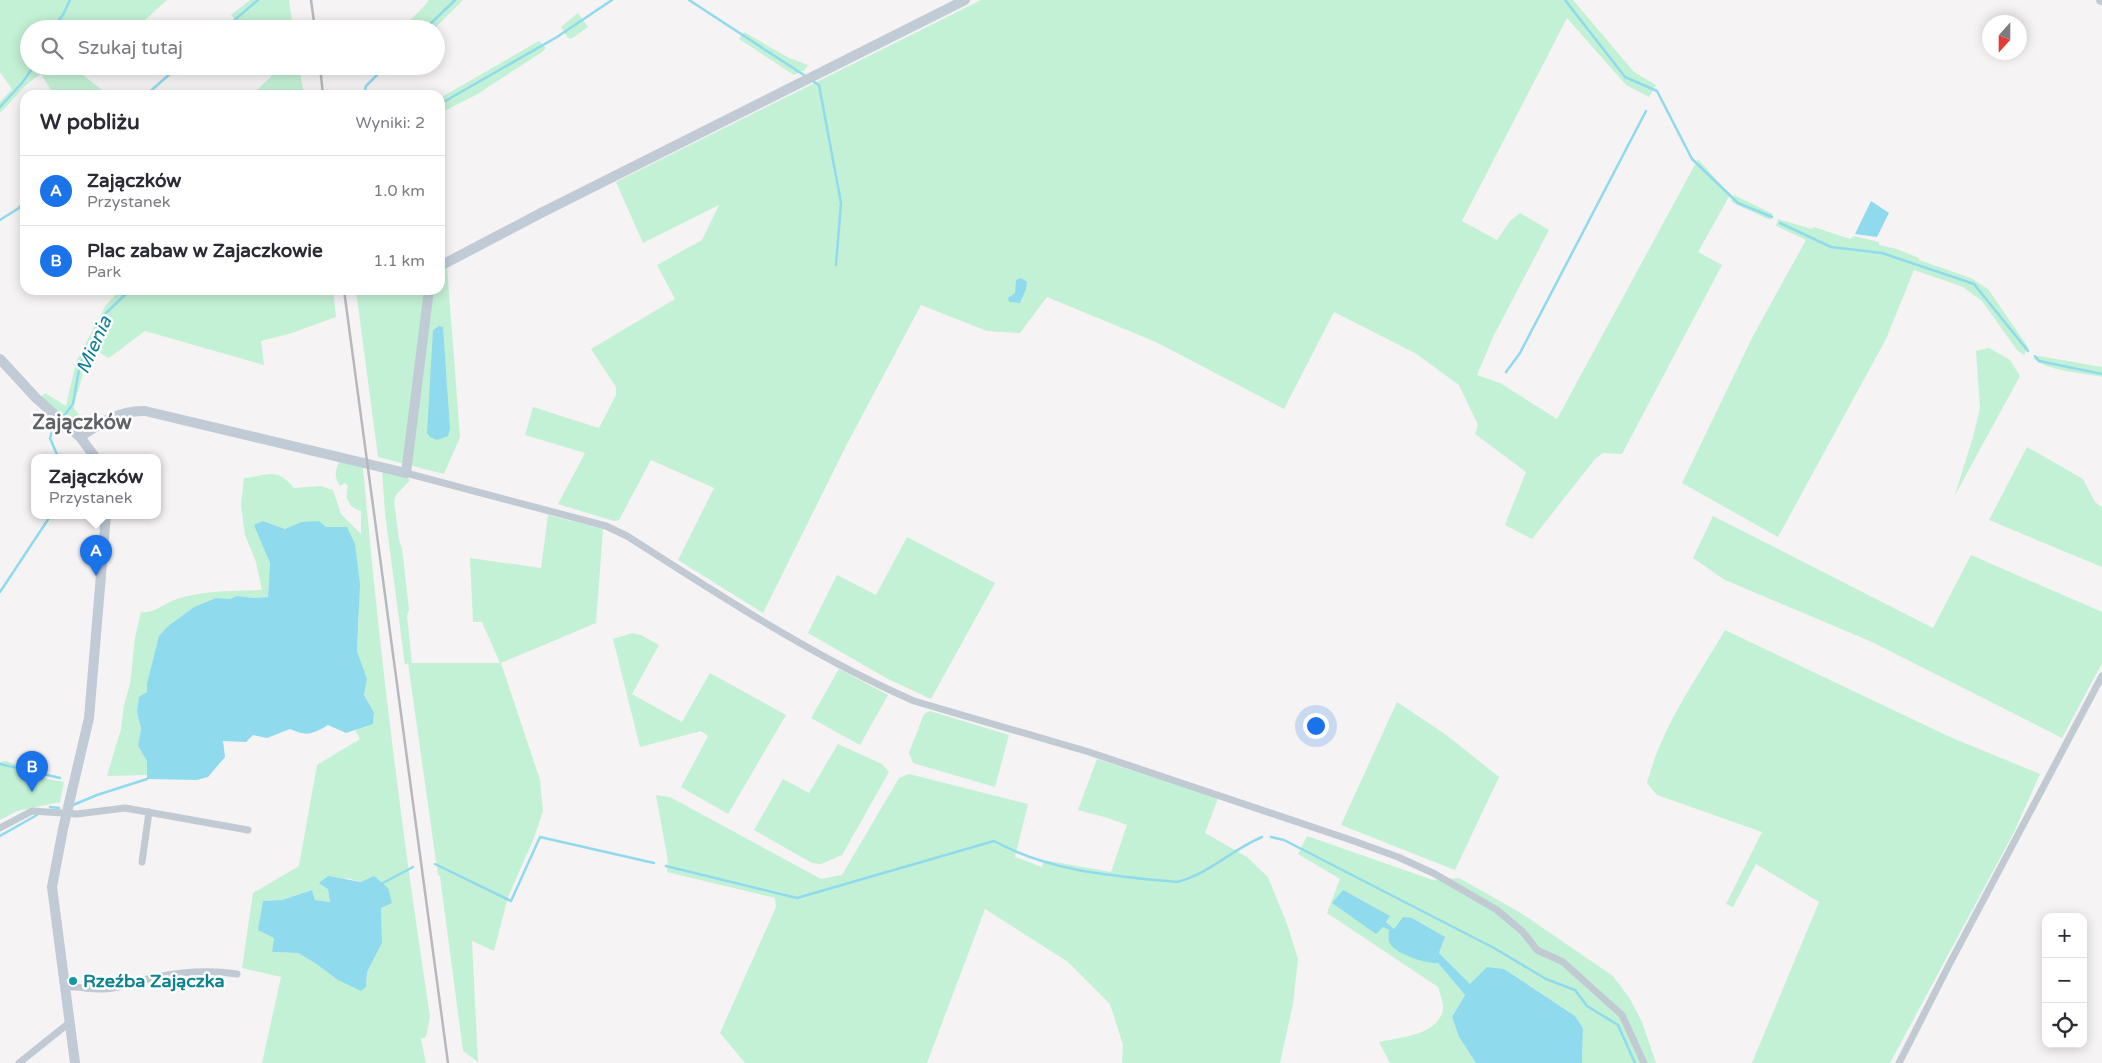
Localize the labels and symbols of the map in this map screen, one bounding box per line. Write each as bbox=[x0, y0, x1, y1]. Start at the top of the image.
north arrow bbox=[1982, 15, 2027, 60]
water label: Mienia bbox=[72, 312, 117, 377]
district label: Zajączków bbox=[32, 411, 132, 435]
pin: A bbox=[80, 535, 112, 576]
your location bbox=[1303, 713, 1329, 739]
pin: B bbox=[16, 751, 48, 792]
place label: Rzeźba Zajączka bbox=[83, 970, 225, 992]
marker: Rzeźba Zajączka bbox=[67, 975, 79, 987]

